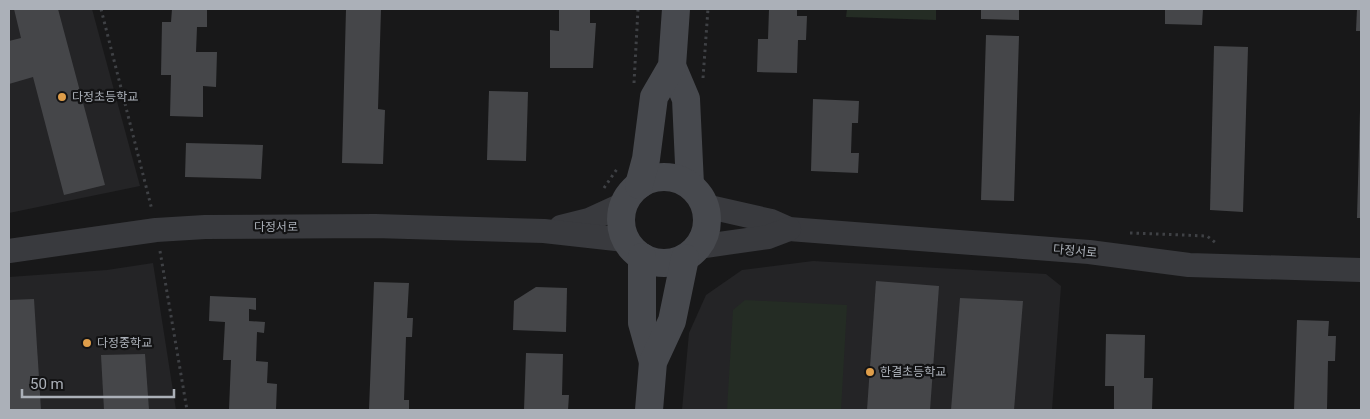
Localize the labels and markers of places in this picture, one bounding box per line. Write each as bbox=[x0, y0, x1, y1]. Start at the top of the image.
place label: 다정초등학교 bbox=[72, 90, 138, 104]
marker: 다정초등학교 bbox=[56, 91, 68, 103]
place label: 다정중학교 bbox=[97, 336, 152, 350]
marker: 다정중학교 bbox=[81, 337, 93, 349]
place label: 한결초등학교 bbox=[880, 365, 946, 379]
marker: 한결초등학교 bbox=[864, 366, 876, 378]

